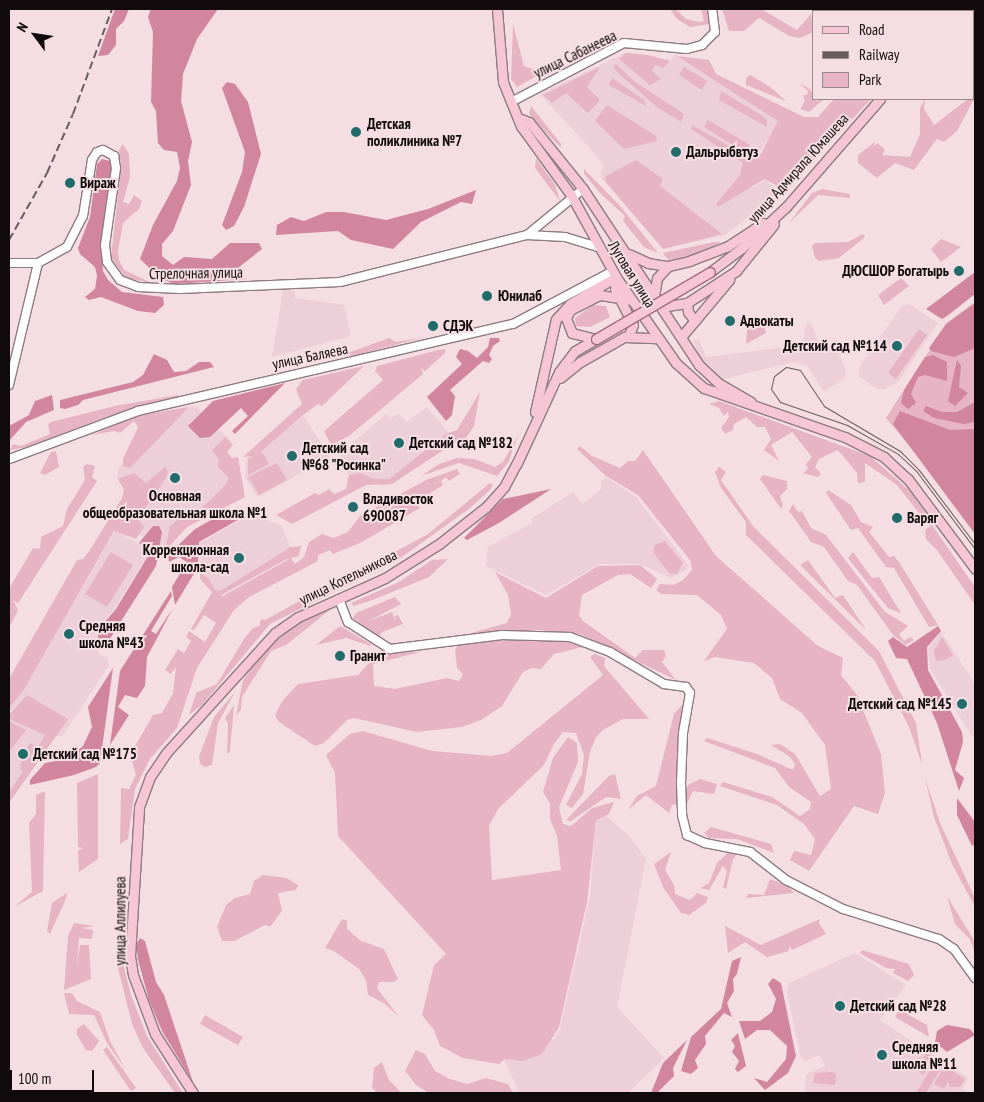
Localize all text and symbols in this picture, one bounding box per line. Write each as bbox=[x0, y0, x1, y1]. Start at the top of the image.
north arrow bbox=[10, 10, 60, 60]
legend bbox=[812, 10, 974, 100]
text: N bbox=[12, 19, 32, 35]
text: Road bbox=[859, 20, 885, 39]
street label: улица Сабанеева bbox=[531, 26, 619, 82]
text: Railway bbox=[859, 45, 899, 64]
text: Park bbox=[859, 70, 881, 89]
street label: улица Адмирала Юмашева bbox=[744, 109, 852, 227]
place label: Детская поликлиника №7 bbox=[367, 114, 462, 149]
marker: Детская поликлиника №7 bbox=[349, 125, 363, 139]
place label: Дальрыбвтуз bbox=[686, 143, 758, 161]
marker: Дальрыбвтуз bbox=[670, 146, 682, 158]
place label: Вираж bbox=[80, 174, 116, 192]
marker: Вираж bbox=[64, 177, 76, 189]
street label: Луговая улица bbox=[604, 237, 660, 311]
place label: ДЮСШОР Богатырь bbox=[842, 262, 949, 280]
street label: Стрелочная улица bbox=[149, 263, 243, 283]
marker: ДЮСШОР Богатырь bbox=[953, 265, 965, 277]
place label: Юнилаб bbox=[498, 287, 542, 305]
marker: Юнилаб bbox=[480, 289, 494, 303]
place label: Адвокаты bbox=[740, 312, 794, 330]
marker: Адвокаты bbox=[724, 315, 736, 327]
place label: СДЭК bbox=[443, 317, 473, 335]
marker: СДЭК bbox=[427, 320, 439, 332]
place label: Детский сад №114 bbox=[783, 337, 887, 355]
street label: улица Баляева bbox=[271, 339, 349, 373]
marker: Детский сад №114 bbox=[891, 340, 903, 352]
place label: Детский сад №182 bbox=[409, 434, 513, 452]
marker: Детский сад №182 bbox=[393, 437, 405, 449]
place label: Детский сад №68 "Росинка" bbox=[302, 438, 387, 473]
marker: Детский сад №68 "Росинка" bbox=[286, 450, 298, 462]
marker: Основная общеобразовательная школа №1 bbox=[169, 472, 181, 484]
place label: Основная общеобразовательная школа №1 bbox=[83, 486, 267, 521]
place label: Владивосток 690087 bbox=[363, 489, 433, 524]
marker: Владивосток 690087 bbox=[347, 501, 359, 513]
place label: Варяг bbox=[907, 509, 938, 527]
marker: Варяг bbox=[891, 512, 903, 524]
place label: Коррекционная школа-сад bbox=[143, 540, 229, 575]
street label: улица Котельникова bbox=[296, 546, 400, 608]
marker: Коррекционная школа-сад bbox=[233, 552, 245, 564]
place label: Средняя школа №43 bbox=[79, 616, 144, 651]
marker: Средняя школа №43 bbox=[63, 628, 75, 640]
place label: Гранит bbox=[350, 647, 386, 665]
marker: Гранит bbox=[334, 650, 346, 662]
place label: Детский сад №145 bbox=[848, 695, 952, 713]
marker: Детский сад №145 bbox=[956, 698, 968, 710]
place label: Детский сад №175 bbox=[33, 745, 137, 763]
marker: Детский сад №175 bbox=[17, 748, 29, 760]
street label: улица Аллилуева bbox=[111, 876, 129, 966]
place label: Детский сад №28 bbox=[850, 997, 947, 1015]
marker: Детский сад №28 bbox=[834, 1000, 846, 1012]
place label: Средняя школа №11 bbox=[892, 1037, 957, 1072]
marker: Средняя школа №11 bbox=[876, 1049, 888, 1061]
scale bar bbox=[12, 1060, 96, 1092]
text: 100 m bbox=[18, 1069, 51, 1088]

